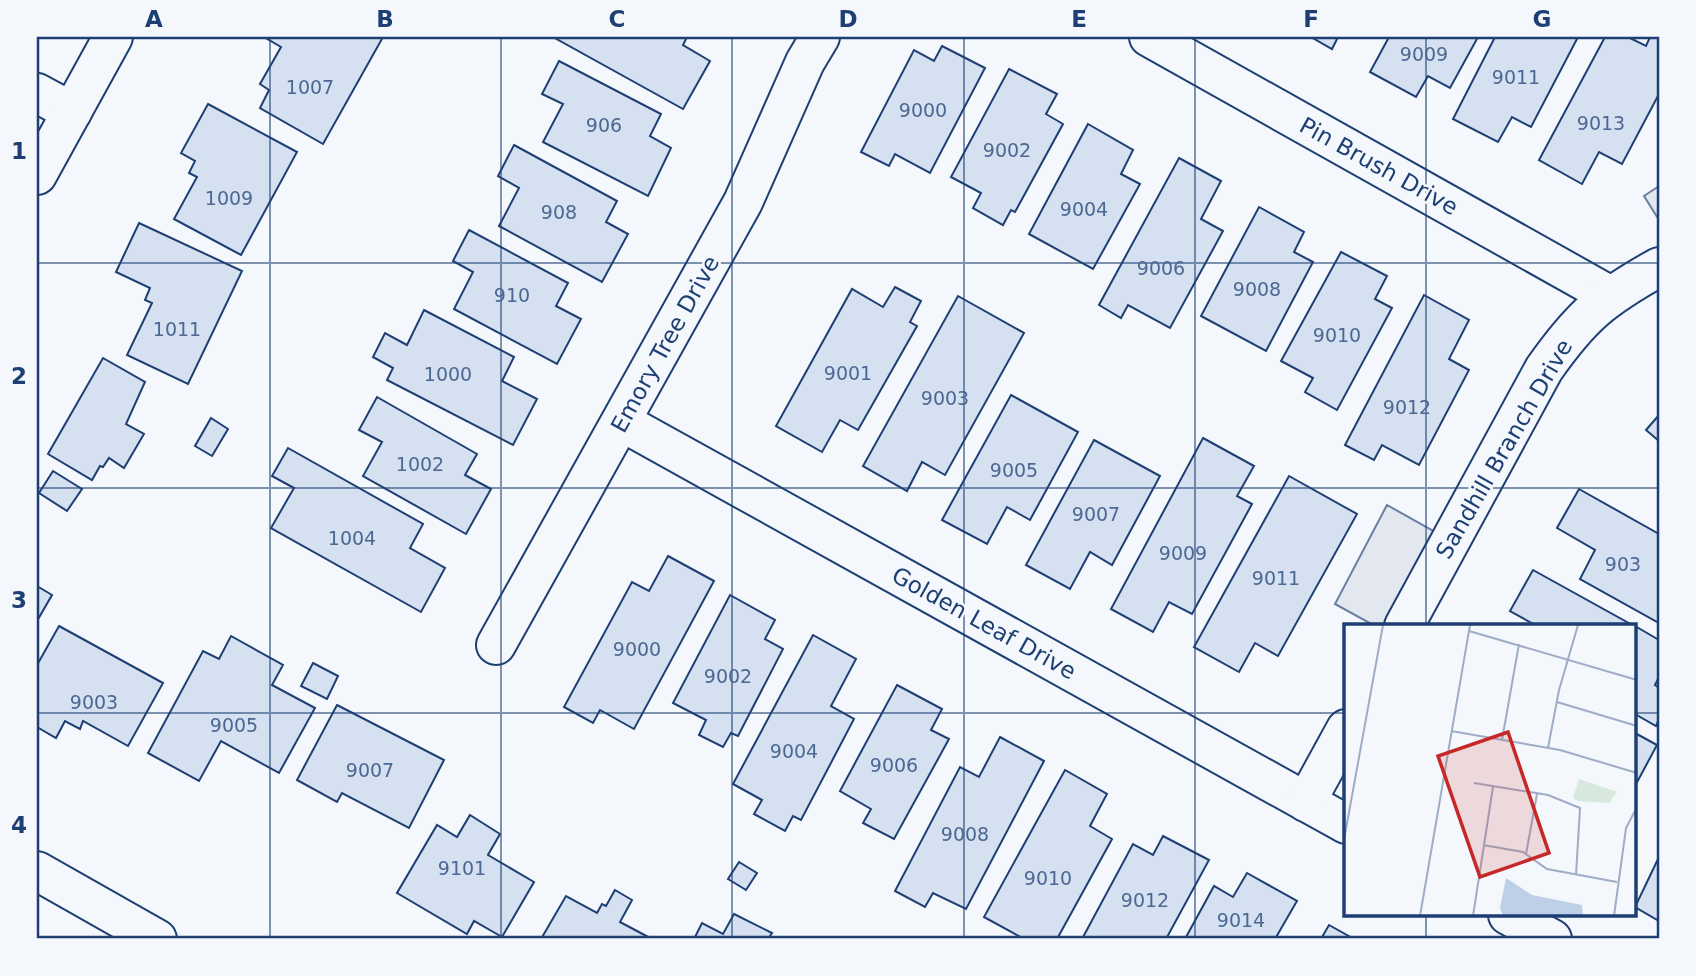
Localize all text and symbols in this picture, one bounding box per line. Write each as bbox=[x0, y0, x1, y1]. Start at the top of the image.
text: A bbox=[145, 6, 163, 32]
text: B bbox=[376, 6, 394, 32]
text: C bbox=[609, 6, 625, 32]
text: D bbox=[838, 6, 858, 32]
text: E bbox=[1071, 6, 1087, 32]
text: F bbox=[1303, 6, 1319, 32]
text: G bbox=[1533, 6, 1551, 32]
house number: 9009 bbox=[1400, 43, 1448, 65]
house number: 9011 bbox=[1492, 66, 1540, 88]
house number: 1007 bbox=[286, 76, 334, 98]
house number: 9000 bbox=[899, 99, 947, 121]
street label: Pin Brush Drive bbox=[1295, 112, 1463, 220]
house number: 9013 bbox=[1577, 112, 1625, 134]
house number: 906 bbox=[586, 114, 622, 136]
text: 1 bbox=[11, 138, 27, 164]
house number: 9002 bbox=[983, 139, 1031, 161]
house number: 1009 bbox=[205, 187, 253, 209]
house number: 9004 bbox=[1060, 198, 1108, 220]
house number: 908 bbox=[541, 201, 577, 223]
street label: Emory Tree Drive bbox=[606, 251, 724, 437]
house number: 9006 bbox=[1137, 257, 1185, 279]
house number: 9008 bbox=[1233, 278, 1281, 300]
house number: 910 bbox=[494, 284, 530, 306]
house number: 1011 bbox=[153, 318, 201, 340]
house number: 9010 bbox=[1313, 324, 1361, 346]
street label: Sandhill Branch Drive bbox=[1431, 335, 1577, 563]
house number: 9001 bbox=[824, 362, 872, 384]
text: 2 bbox=[11, 363, 27, 389]
house number: 1000 bbox=[424, 363, 472, 385]
house number: 9003 bbox=[921, 387, 969, 409]
house number: 9012 bbox=[1383, 396, 1431, 418]
house number: 1002 bbox=[396, 453, 444, 475]
house number: 9005 bbox=[990, 459, 1038, 481]
house number: 9007 bbox=[1072, 503, 1120, 525]
house number: 1004 bbox=[328, 527, 376, 549]
house number: 9009 bbox=[1159, 542, 1207, 564]
house number: 903 bbox=[1605, 553, 1641, 575]
street label: Golden Leaf Drive bbox=[887, 562, 1081, 684]
house number: 9011 bbox=[1252, 567, 1300, 589]
text: 3 bbox=[11, 587, 27, 613]
inset map bbox=[1344, 624, 1636, 916]
house number: 9000 bbox=[613, 638, 661, 660]
house number: 9002 bbox=[704, 665, 752, 687]
house number: 9003 bbox=[70, 691, 118, 713]
house number: 9005 bbox=[210, 714, 258, 736]
house number: 9004 bbox=[770, 740, 818, 762]
house number: 9006 bbox=[870, 754, 918, 776]
house number: 9007 bbox=[346, 759, 394, 781]
text: 4 bbox=[11, 812, 27, 838]
house number: 9008 bbox=[941, 823, 989, 845]
house number: 9101 bbox=[438, 857, 486, 879]
house number: 9010 bbox=[1024, 867, 1072, 889]
house number: 9012 bbox=[1121, 889, 1169, 911]
house number: 9014 bbox=[1217, 909, 1265, 931]

